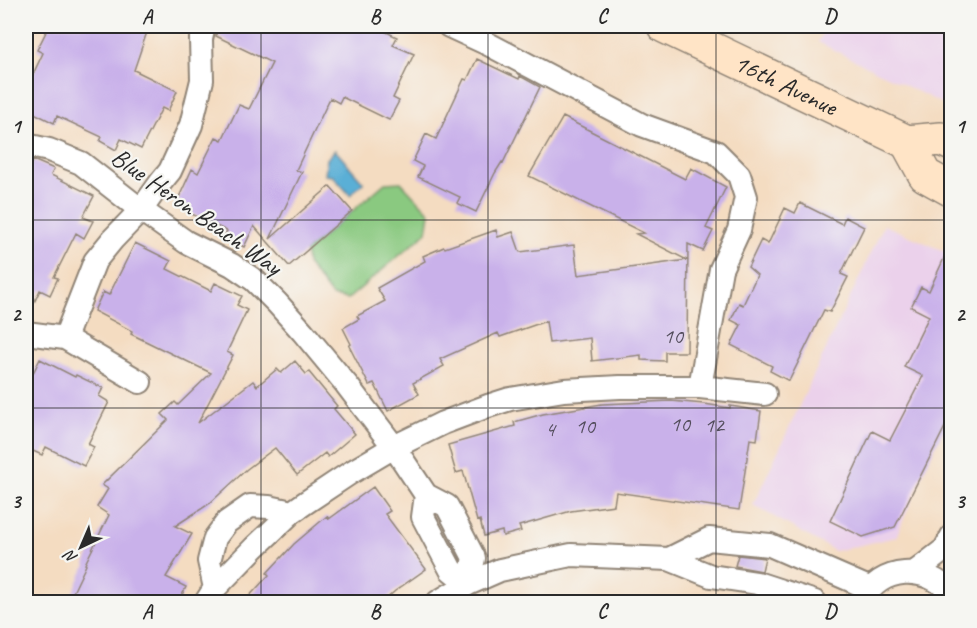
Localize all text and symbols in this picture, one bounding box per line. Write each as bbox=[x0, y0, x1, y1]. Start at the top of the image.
text: A bbox=[142, 4, 154, 29]
text: B bbox=[370, 4, 382, 29]
text: C bbox=[597, 4, 609, 29]
text: D bbox=[824, 4, 838, 29]
street label: 16th Avenue bbox=[729, 46, 844, 124]
text: 1 bbox=[12, 114, 23, 139]
text: 1 bbox=[956, 114, 967, 139]
street label: Blue Heron Beach Way bbox=[105, 140, 290, 284]
text: 2 bbox=[12, 302, 23, 327]
text: 2 bbox=[956, 302, 967, 327]
house number: 10 bbox=[663, 322, 685, 350]
house number: 10 bbox=[670, 410, 692, 438]
house number: 12 bbox=[704, 411, 726, 439]
house number: 10 bbox=[575, 412, 597, 440]
house number: 4 bbox=[545, 415, 557, 443]
text: 3 bbox=[12, 489, 23, 514]
text: 3 bbox=[956, 489, 967, 514]
north arrow bbox=[51, 517, 111, 577]
text: N bbox=[59, 544, 82, 568]
text: A bbox=[142, 599, 154, 624]
text: B bbox=[370, 599, 382, 624]
text: C bbox=[597, 599, 609, 624]
text: D bbox=[824, 599, 838, 624]

